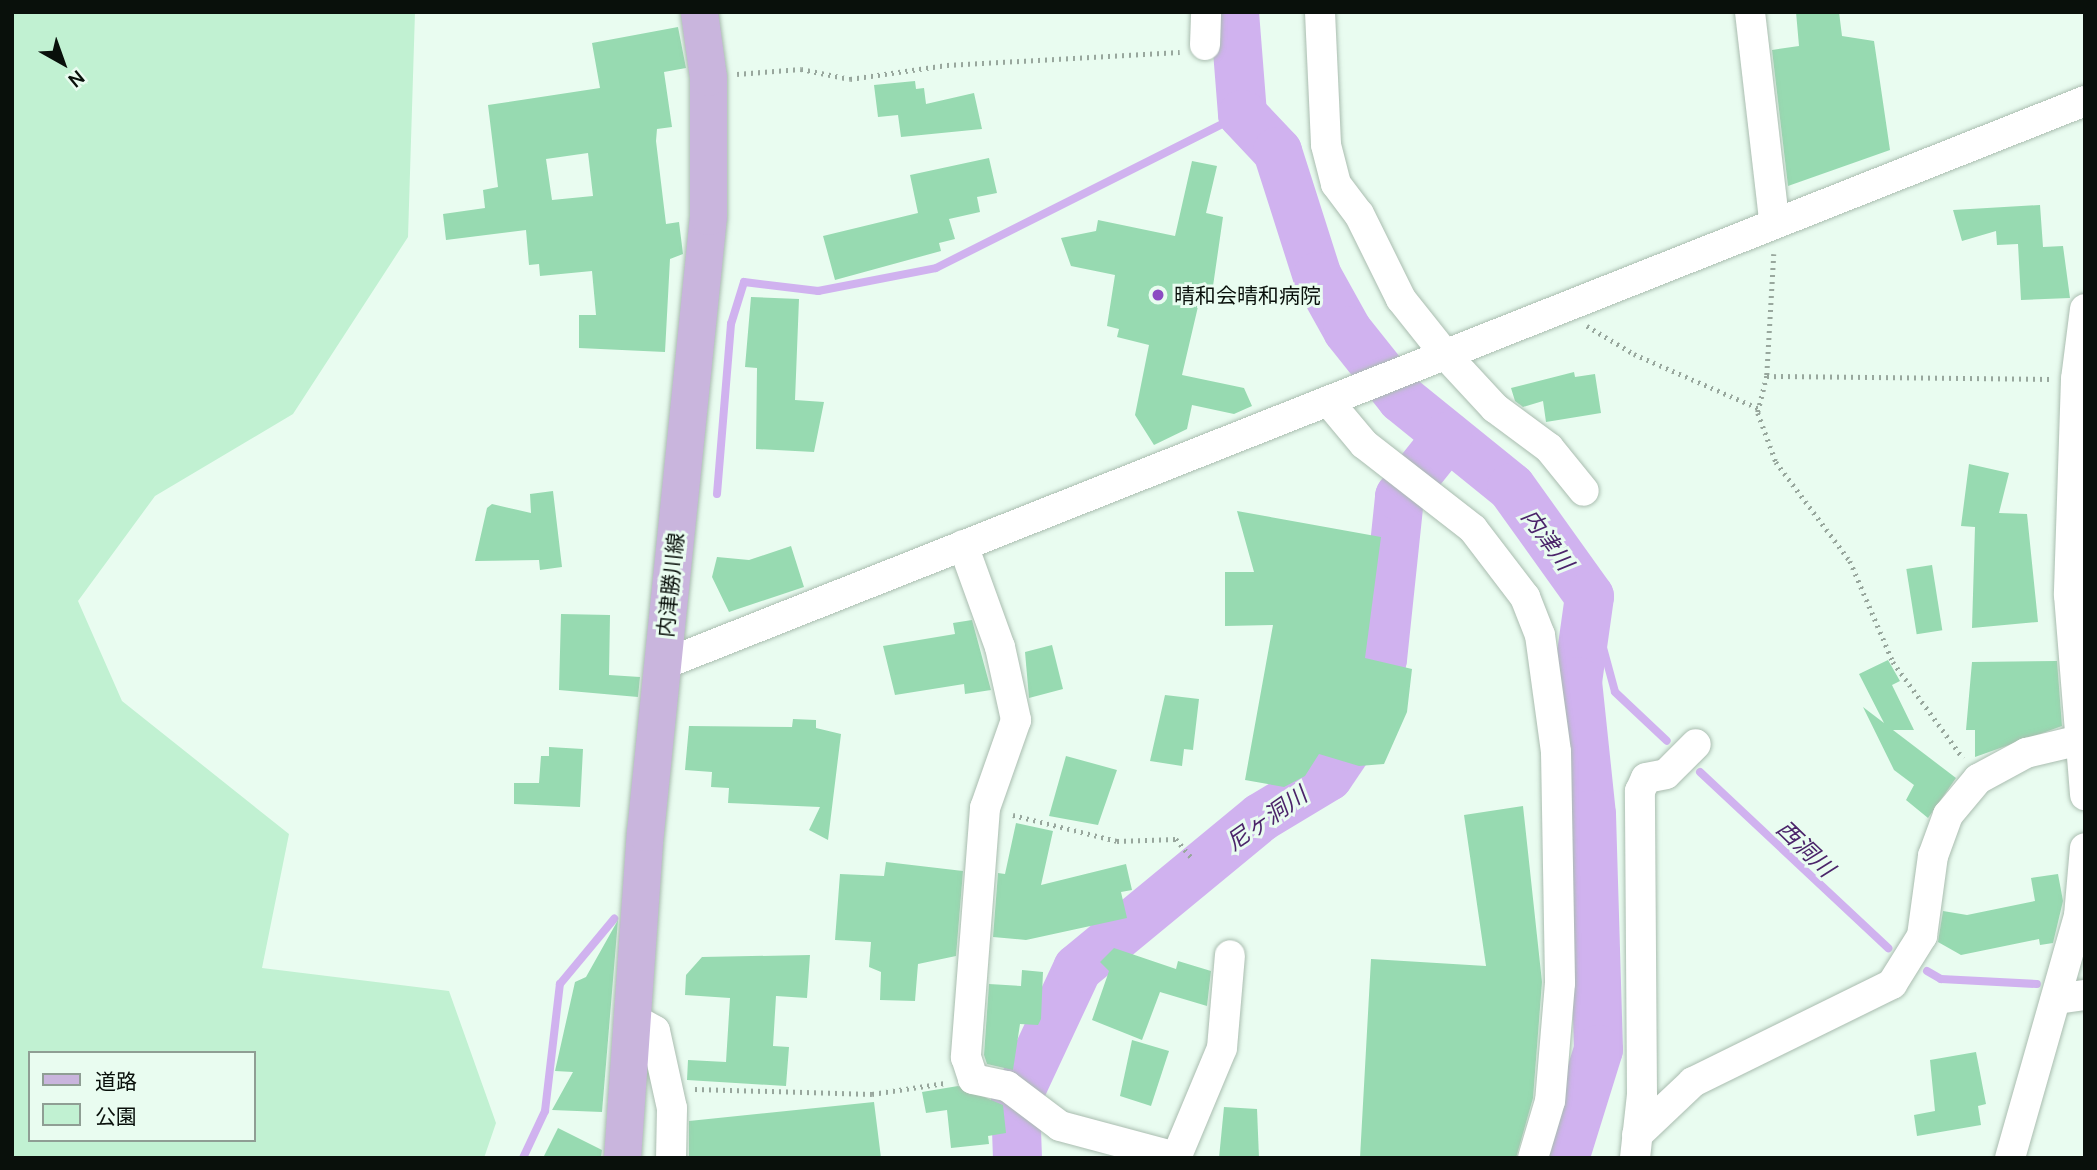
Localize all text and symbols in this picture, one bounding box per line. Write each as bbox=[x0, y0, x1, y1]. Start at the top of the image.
north arrow bbox=[28, 28, 98, 98]
text: N bbox=[63, 65, 90, 93]
place label: 晴和会晴和病院 bbox=[1174, 282, 1321, 308]
marker: 晴和会晴和病院 bbox=[1148, 285, 1168, 305]
water label: 内津川 bbox=[1517, 503, 1579, 575]
street label: 内津勝川線 bbox=[652, 531, 688, 639]
water label: 尼ヶ洞川 bbox=[1220, 780, 1312, 856]
water label: 西洞川 bbox=[1772, 814, 1840, 882]
legend bbox=[28, 1051, 256, 1142]
text: 道路 bbox=[95, 1067, 137, 1095]
text: 公園 bbox=[95, 1102, 137, 1130]

